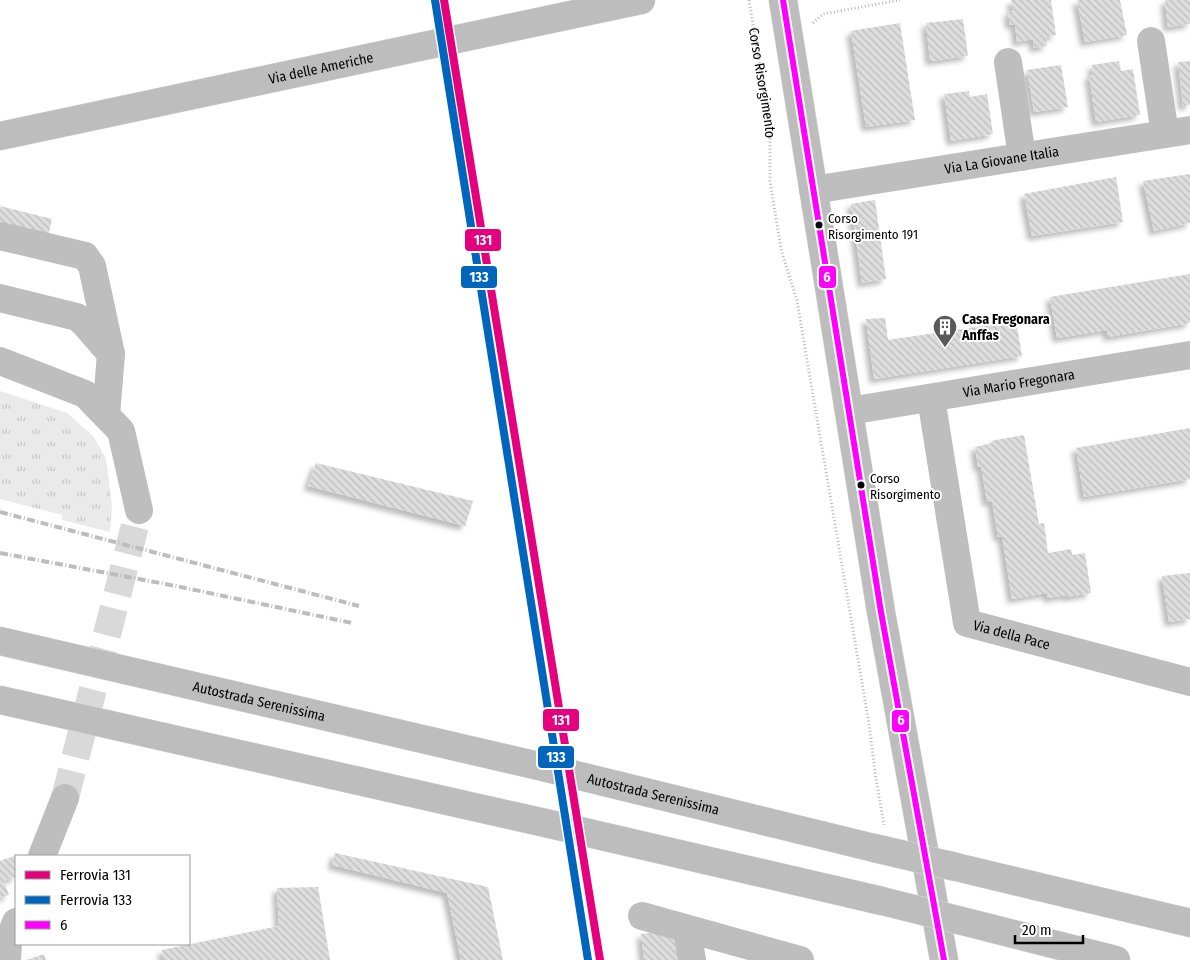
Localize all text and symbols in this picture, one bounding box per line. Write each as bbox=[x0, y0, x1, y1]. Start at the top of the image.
street label: Corso Risorgimento bbox=[745, 26, 779, 138]
street label: Via delle Americhe bbox=[267, 49, 375, 87]
street label: Via La Giovane Italia bbox=[943, 142, 1060, 177]
place label: Corso Risorgimento 191 bbox=[828, 211, 918, 242]
marker: Corso Risorgimento 191 bbox=[814, 220, 824, 230]
line badge: 131 bbox=[464, 228, 502, 252]
text: 131 bbox=[474, 232, 492, 249]
line badge: 133 bbox=[460, 265, 498, 289]
line badge: 6 bbox=[818, 265, 837, 289]
text: 133 bbox=[469, 269, 489, 286]
text: 6 bbox=[823, 269, 831, 286]
place label: Casa Fregonara Anffas bbox=[961, 311, 1050, 344]
building icon: Casa Fregonara Anffas bbox=[932, 314, 958, 348]
street label: Via Mario Fregonara bbox=[962, 366, 1076, 401]
place label: Corso Risorgimento bbox=[870, 471, 941, 502]
marker: Corso Risorgimento bbox=[856, 480, 866, 490]
street label: Via della Pace bbox=[971, 616, 1052, 653]
street label: Autostrada Serenissima bbox=[191, 678, 327, 725]
line badge: 131 bbox=[542, 708, 580, 732]
line badge: 6 bbox=[891, 709, 910, 733]
text: 131 bbox=[552, 712, 570, 729]
text: 6 bbox=[897, 712, 905, 729]
line badge: 133 bbox=[537, 745, 575, 769]
text: 133 bbox=[546, 749, 566, 766]
street label: Autostrada Serenissima bbox=[586, 770, 721, 818]
legend bbox=[15, 855, 190, 945]
text: Ferrovia 131 bbox=[60, 866, 131, 884]
text: Ferrovia 133 bbox=[60, 891, 132, 909]
scale bar bbox=[1015, 912, 1082, 944]
text: 6 bbox=[60, 916, 67, 934]
text: 20 m bbox=[1022, 921, 1052, 939]

